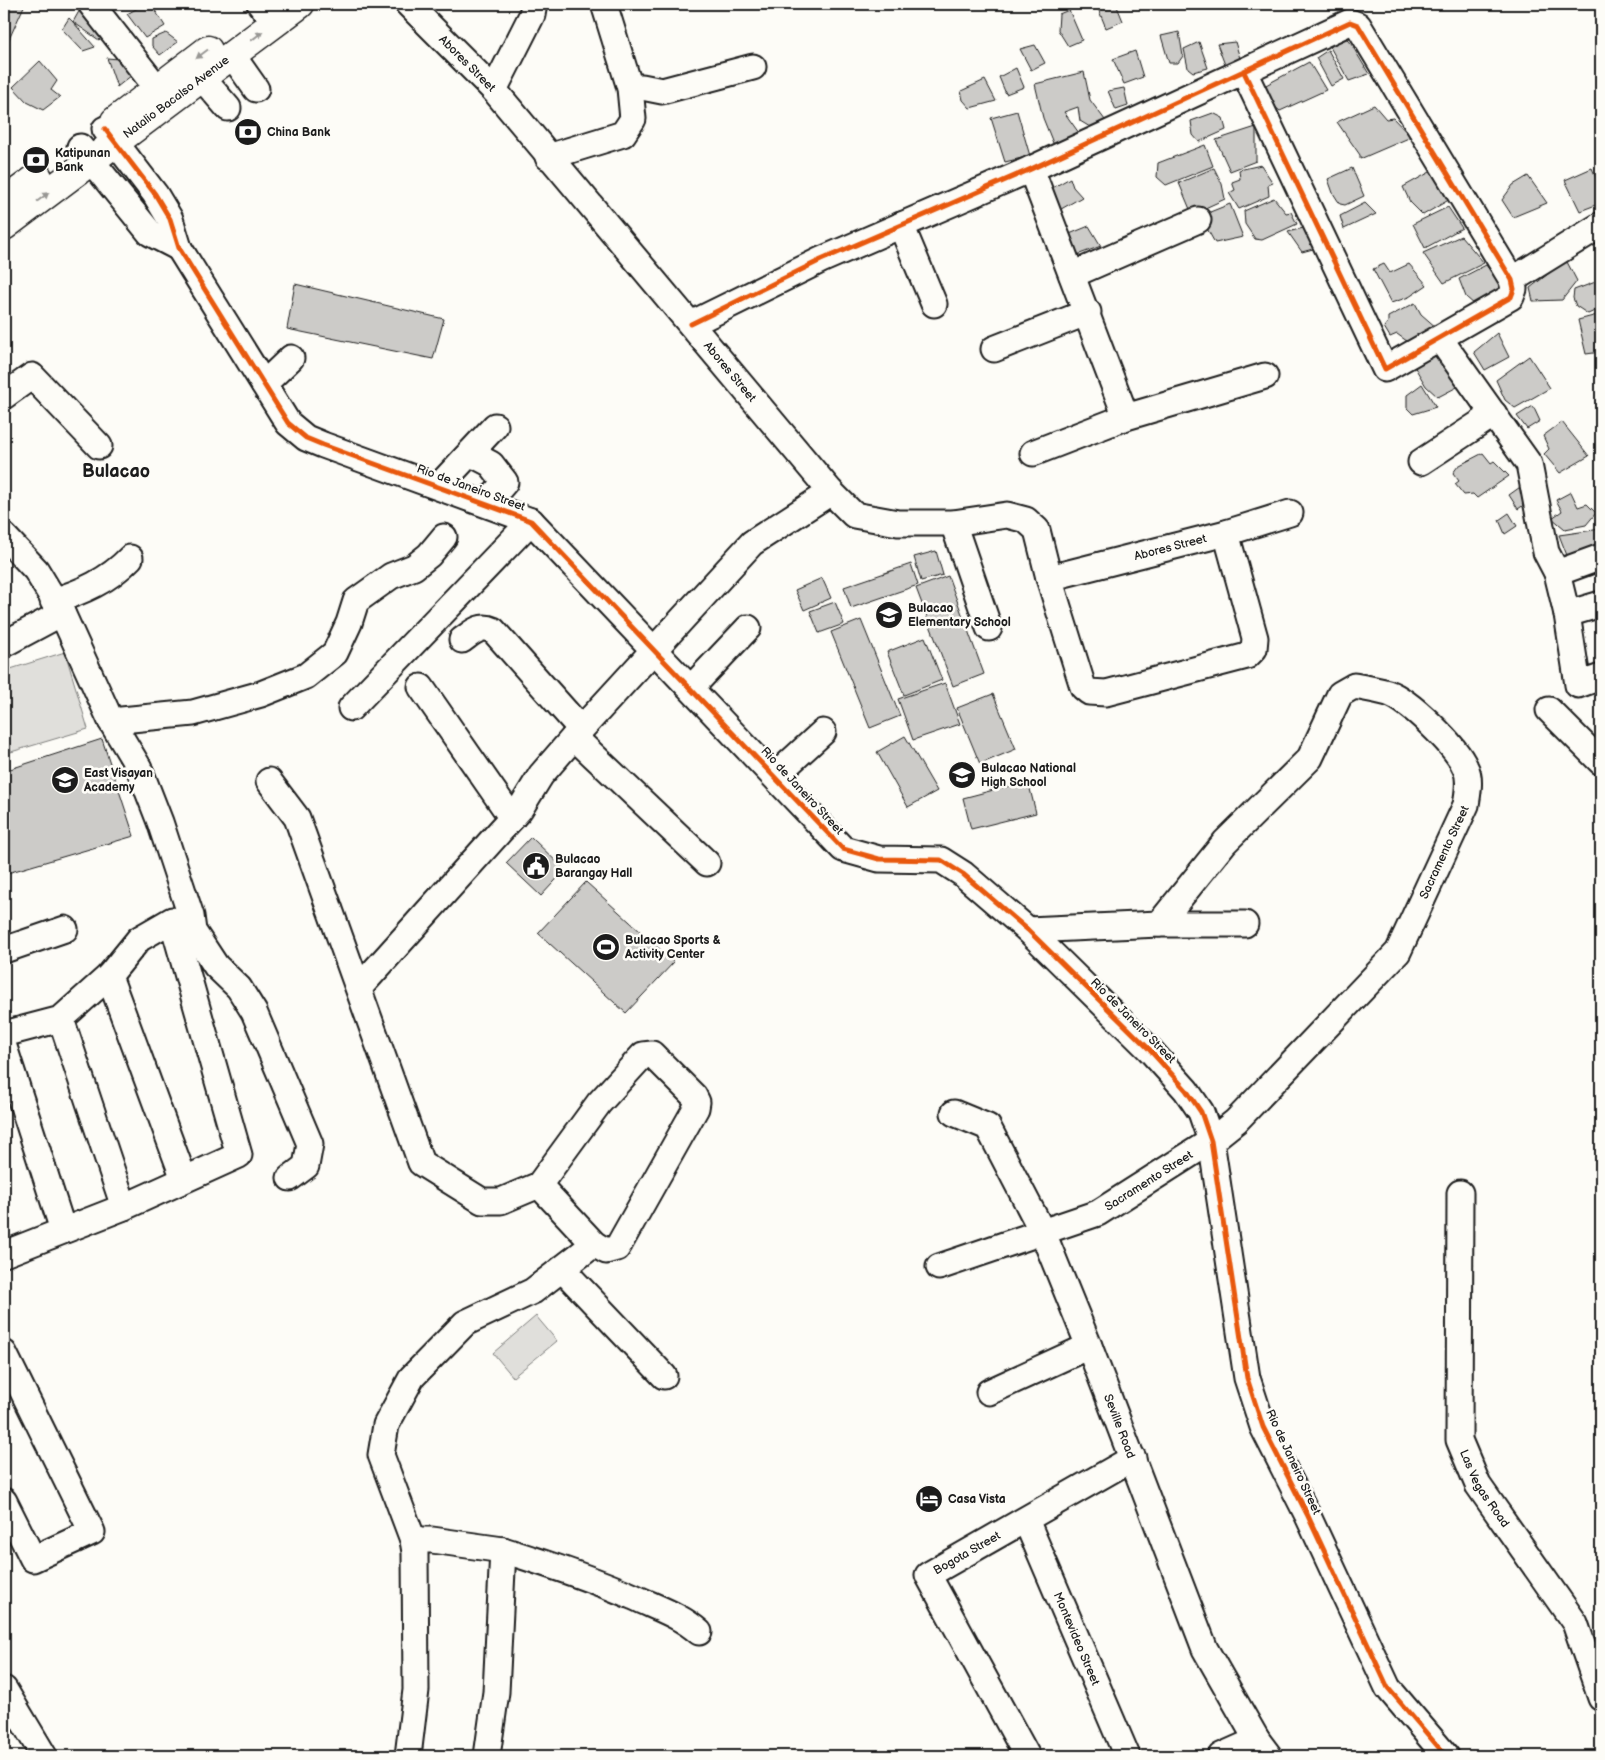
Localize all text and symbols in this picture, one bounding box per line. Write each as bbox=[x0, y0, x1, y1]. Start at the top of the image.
one-way arrow bbox=[250, 31, 264, 41]
street label: Abores Street bbox=[436, 32, 499, 95]
one-way arrow bbox=[195, 49, 209, 59]
street label: Natalio Bacalso Avenue bbox=[120, 52, 232, 142]
bank icon: China Bank bbox=[233, 117, 263, 147]
place label: China Bank bbox=[267, 125, 331, 140]
bank icon: Katipunan Bank bbox=[21, 145, 51, 175]
place label: Katipunan Bank bbox=[55, 146, 111, 175]
one-way arrow bbox=[36, 191, 49, 202]
street label: Abores Street bbox=[700, 338, 760, 405]
district label: Bulacao bbox=[82, 461, 150, 482]
street label: Rio de Janeiro Street bbox=[415, 461, 528, 515]
street label: Abores Street bbox=[1132, 531, 1208, 564]
school or university icon: Bulacao Elementary School bbox=[874, 600, 904, 630]
place label: Bulacao Elementary School bbox=[908, 601, 1011, 630]
street label: Rio de Janeiro Street bbox=[758, 744, 847, 838]
school or university icon: Bulacao National High School bbox=[947, 760, 977, 790]
place label: Bulacao National High School bbox=[981, 761, 1076, 790]
school or university icon: East Visayan Academy bbox=[50, 765, 80, 795]
place label: East Visayan Academy bbox=[83, 766, 153, 795]
street label: Sacramento Street bbox=[1416, 803, 1472, 901]
public building icon: Bulacao Barangay Hall bbox=[521, 851, 551, 881]
place label: Bulacao Barangay Hall bbox=[555, 852, 632, 881]
sports icon: Bulacao Sports & Activity Center bbox=[591, 932, 621, 962]
place label: Bulacao Sports & Activity Center bbox=[624, 933, 721, 962]
street label: Rio de Janeiro Street bbox=[1087, 975, 1179, 1067]
street label: Sacramento Street bbox=[1102, 1147, 1196, 1214]
street label: Seville Road bbox=[1101, 1392, 1139, 1460]
street label: Rio de Janeiro Street bbox=[1262, 1407, 1324, 1517]
street label: Las Vegas Road bbox=[1456, 1447, 1513, 1530]
hotel icon: Casa Vista bbox=[914, 1484, 944, 1514]
place label: Casa Vista bbox=[948, 1492, 1006, 1507]
street label: Bogota Street bbox=[931, 1528, 1003, 1578]
street label: Montevideo Street bbox=[1050, 1590, 1103, 1688]

